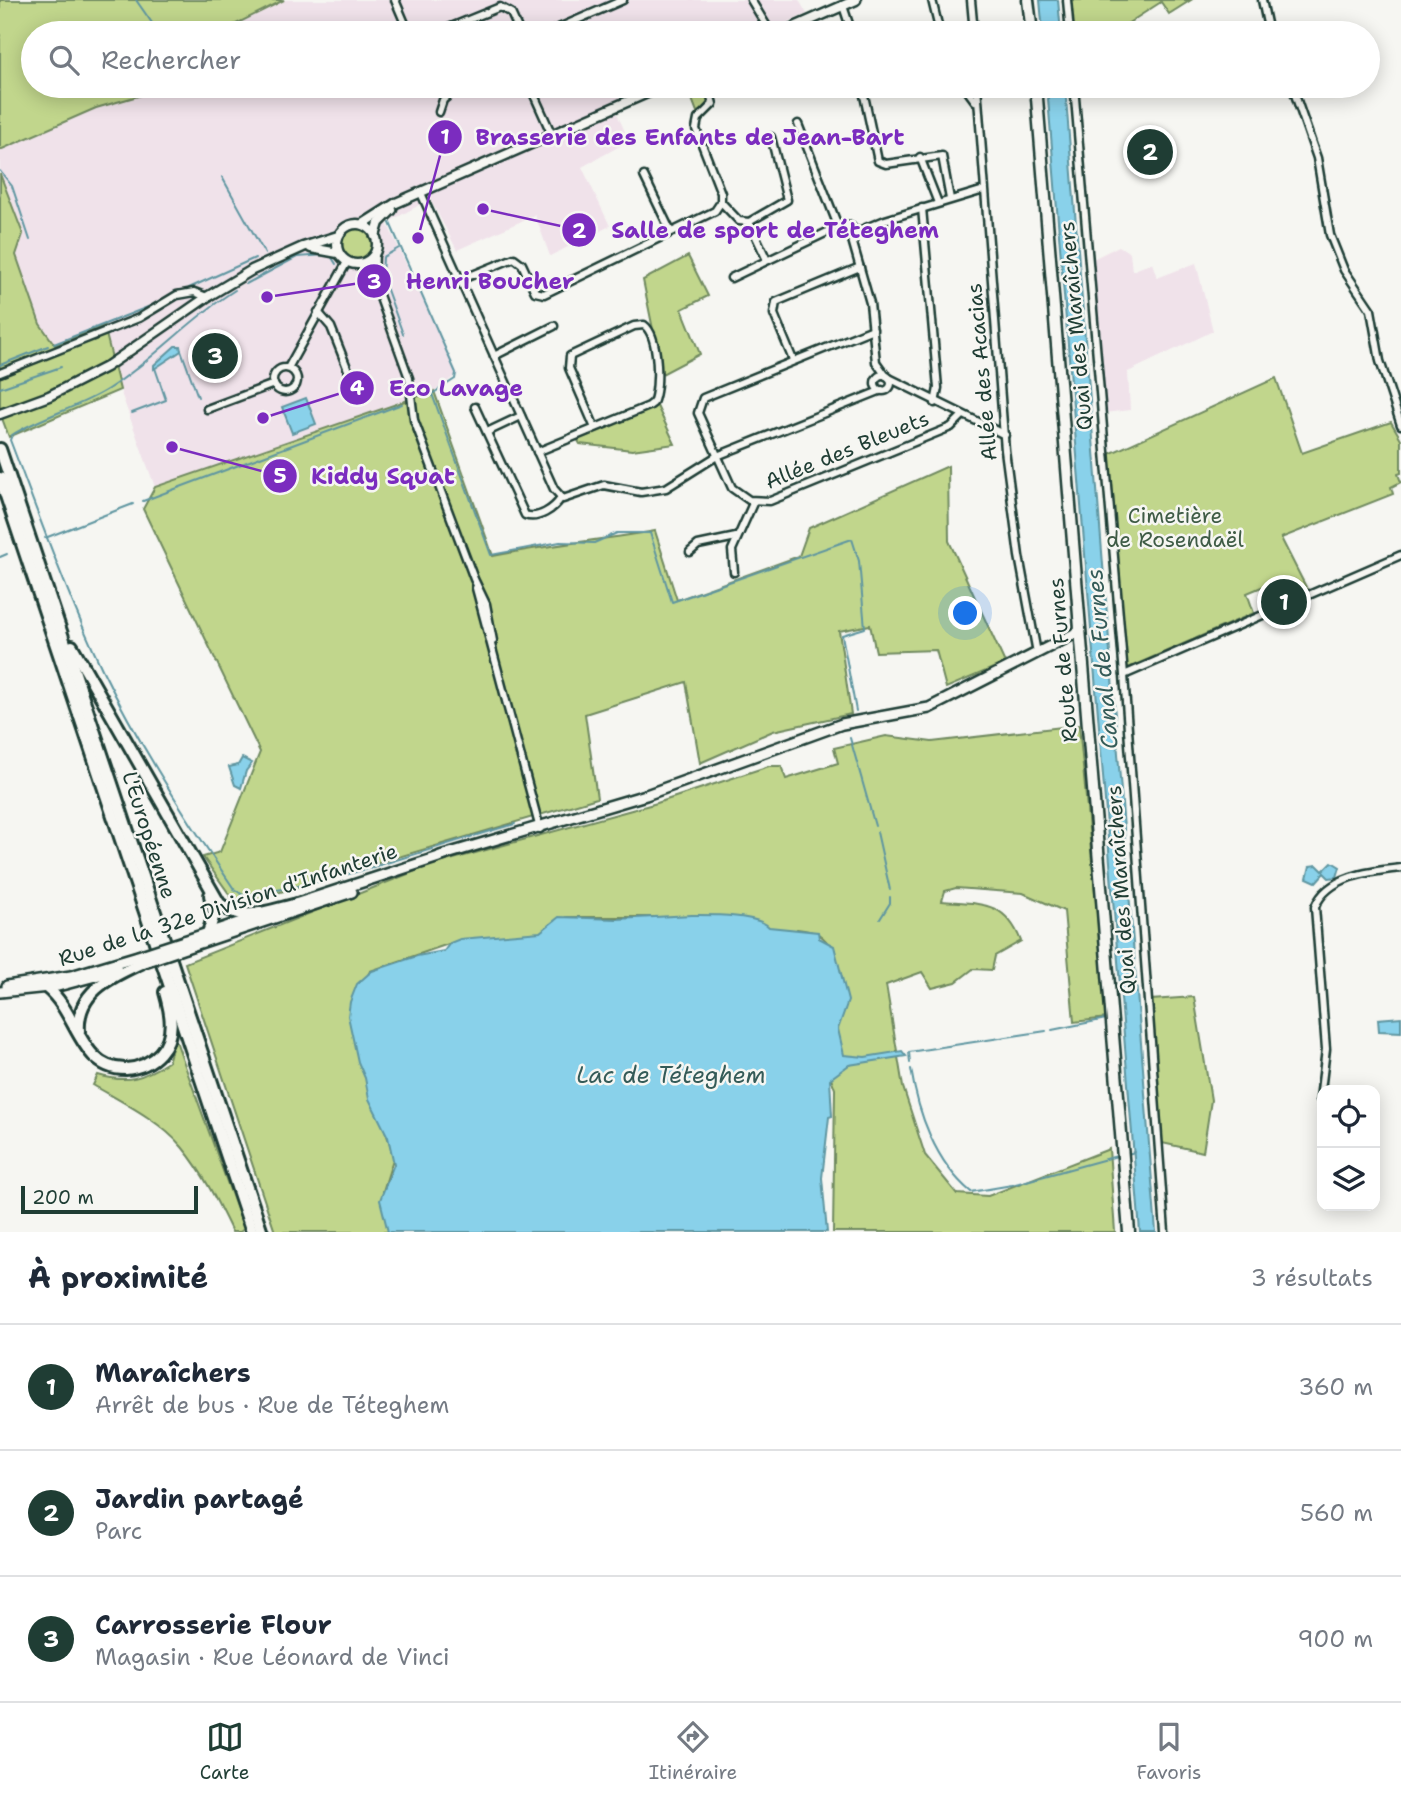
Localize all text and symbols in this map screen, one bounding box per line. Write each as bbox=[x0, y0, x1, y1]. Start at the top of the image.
search box bbox=[21, 21, 1380, 98]
icon: search bbox=[45, 41, 83, 79]
text: Rechercher bbox=[101, 42, 241, 77]
callout: Brasserie des Enfants de Jean-Bart bbox=[427, 115, 919, 159]
text: Brasserie des Enfants de Jean-Bart bbox=[476, 122, 904, 152]
text: 1 bbox=[440, 123, 450, 151]
pin: 2 bbox=[1127, 126, 1173, 178]
callout: Salle de sport de Téteghem bbox=[562, 208, 953, 252]
text: Salle de sport de Téteghem bbox=[611, 215, 939, 245]
text: 2 bbox=[572, 217, 587, 245]
street label: Quai des Maraîchers bbox=[1053, 220, 1099, 432]
callout: Henri Boucher bbox=[356, 259, 588, 303]
text: Henri Boucher bbox=[406, 266, 574, 296]
text: 3 bbox=[367, 268, 381, 296]
street label: Allée des Acacias bbox=[960, 282, 1004, 462]
pin: 3 bbox=[192, 330, 238, 382]
callout: Eco Lavage bbox=[340, 366, 537, 410]
text: Eco Lavage bbox=[389, 373, 523, 403]
text: 4 bbox=[350, 374, 365, 402]
street label: Allée des Bleuets bbox=[761, 404, 933, 496]
callout: Kiddy Squat bbox=[262, 454, 469, 498]
text: Kiddy Squat bbox=[311, 461, 455, 491]
text: 5 bbox=[273, 462, 287, 490]
park label: Cimetière de Rosendaël bbox=[1106, 502, 1244, 554]
water label: Canal de Furnes bbox=[1079, 568, 1125, 750]
street label: Route de Furnes bbox=[1042, 576, 1084, 744]
pin: 1 bbox=[1261, 576, 1307, 628]
your location bbox=[948, 596, 982, 630]
street label: L'Européenne bbox=[115, 768, 183, 902]
street label: Quai des Maraîchers bbox=[1100, 785, 1142, 995]
street label: Rue de la 32e Division d'Infanterie bbox=[55, 837, 401, 973]
water label: Lac de Téteghem bbox=[576, 1060, 766, 1090]
map controls bbox=[1317, 1085, 1380, 1211]
button: locate bbox=[1317, 1085, 1380, 1148]
button: layers bbox=[1317, 1148, 1380, 1211]
scale bar bbox=[21, 1183, 198, 1215]
text: 200 m bbox=[32, 1185, 94, 1210]
text: À proximité bbox=[28, 1257, 208, 1298]
text: 3 résultats bbox=[1251, 1263, 1373, 1293]
text: Maraîchers bbox=[95, 1355, 251, 1390]
text: 1 bbox=[46, 1372, 56, 1402]
text: 360 m bbox=[1298, 1372, 1373, 1402]
text: Arrêt de bus · Rue de Téteghem bbox=[95, 1390, 449, 1420]
text: Jardin partagé bbox=[95, 1481, 304, 1516]
text: 2 bbox=[43, 1498, 59, 1528]
text: 560 m bbox=[1300, 1498, 1373, 1528]
text: Parc bbox=[95, 1516, 142, 1546]
text: Carrosserie Flour bbox=[95, 1607, 332, 1642]
text: 3 bbox=[43, 1624, 59, 1654]
text: 900 m bbox=[1298, 1624, 1373, 1654]
text: Magasin · Rue Léonard de Vinci bbox=[95, 1642, 450, 1672]
tab: Carte bbox=[200, 1718, 250, 1785]
tab: Itinéraire bbox=[649, 1718, 737, 1785]
tab: Favoris bbox=[1136, 1718, 1201, 1785]

